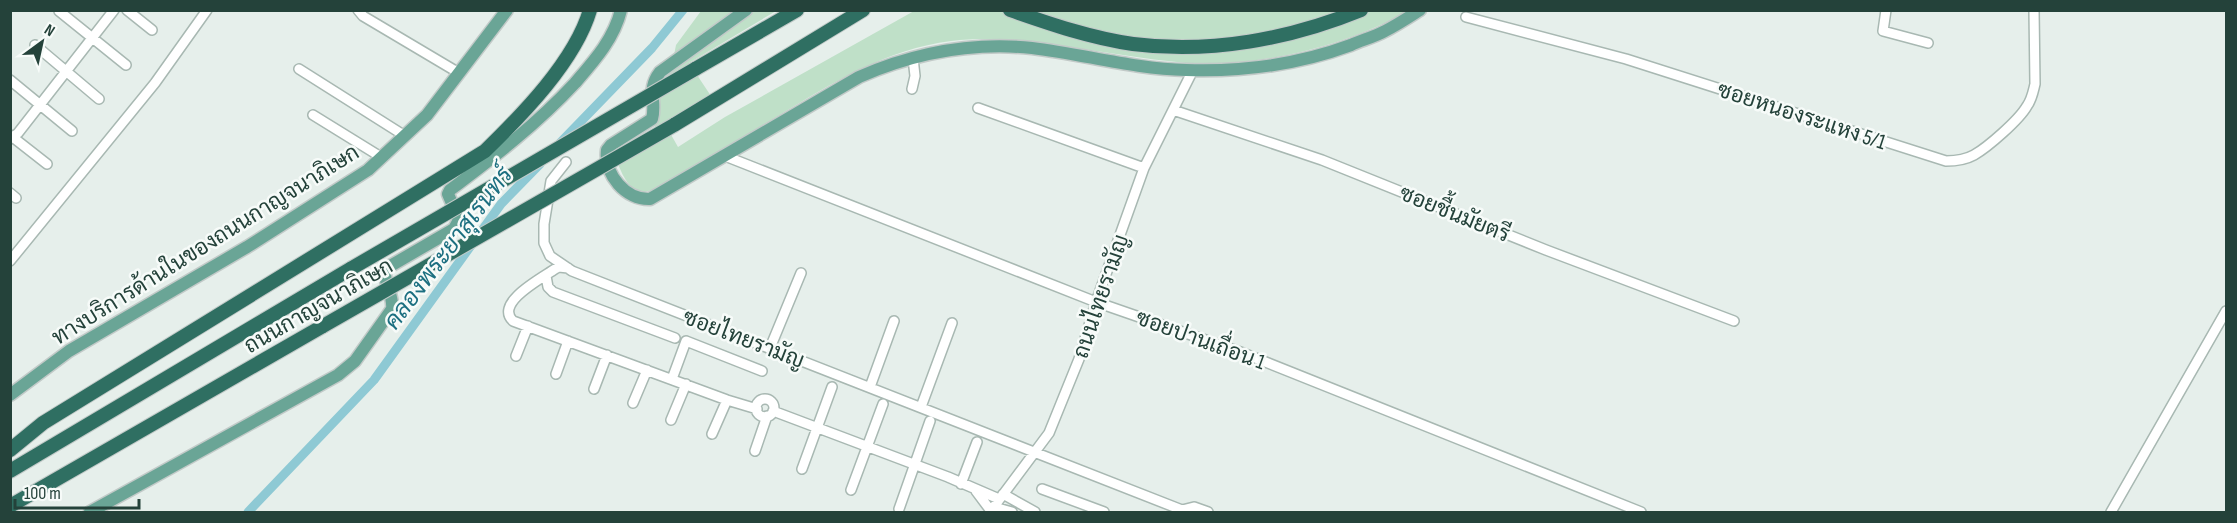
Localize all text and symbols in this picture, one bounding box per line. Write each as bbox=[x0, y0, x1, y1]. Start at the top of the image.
north arrow bbox=[12, 12, 72, 72]
text: N bbox=[41, 20, 58, 41]
street label: ซอยหนองระแหง 5/1 bbox=[1714, 76, 1889, 156]
street label: ทางบริการด้านในของถนนกาญจนาภิเษก bbox=[47, 138, 363, 350]
water label: คลองพระยาสุเรนทร์ bbox=[376, 158, 522, 336]
street label: ซอยชื้นมัยตรี bbox=[1395, 174, 1516, 249]
street label: ถนนไทยรามัญ bbox=[1066, 230, 1135, 362]
street label: ถนนกาญจนาภิเษก bbox=[239, 252, 397, 358]
street label: ซอยปานเถื่อน 1 bbox=[1132, 298, 1272, 376]
street label: ซอยไทยรามัญ bbox=[679, 302, 809, 375]
scale bar bbox=[15, 472, 140, 510]
text: 100 m bbox=[24, 483, 61, 504]

